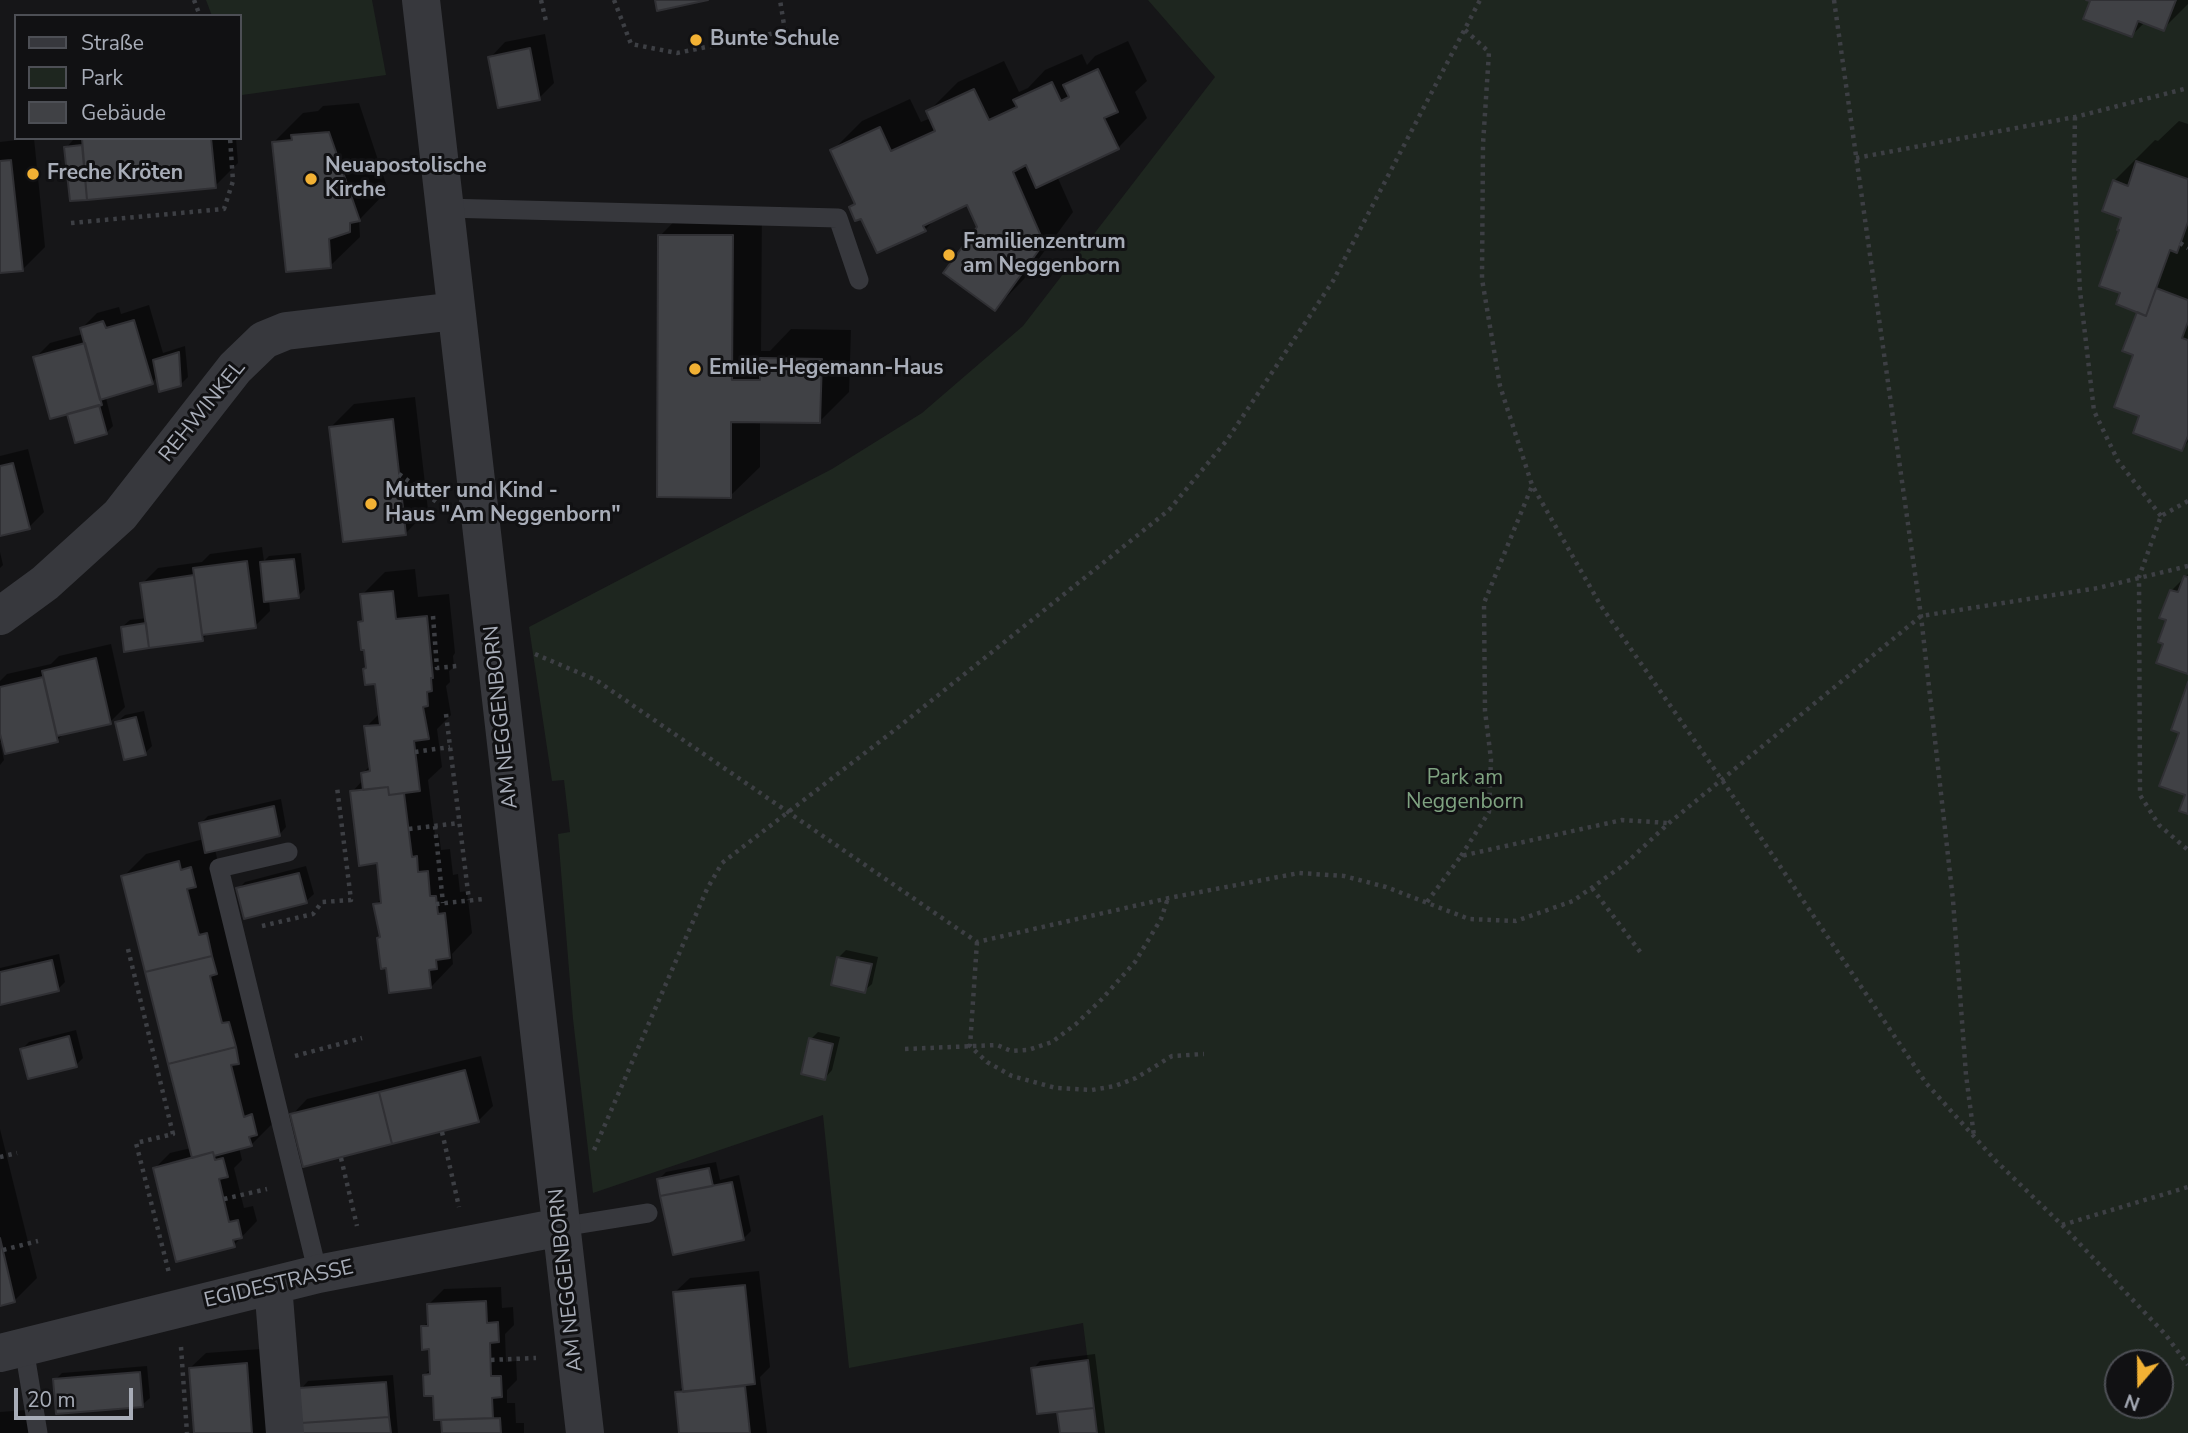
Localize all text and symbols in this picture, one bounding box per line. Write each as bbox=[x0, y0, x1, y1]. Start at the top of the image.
legend bbox=[14, 14, 242, 140]
place label: Bunte Schule bbox=[710, 27, 839, 53]
text: Straße bbox=[81, 29, 144, 57]
marker: Bunte Schule bbox=[688, 32, 704, 48]
text: Park bbox=[81, 64, 123, 92]
text: Gebäude bbox=[81, 99, 166, 127]
place label: Neuapostolische Kirche bbox=[325, 154, 487, 204]
place label: Freche Kröten bbox=[47, 161, 183, 187]
marker: Freche Kröten bbox=[25, 166, 41, 182]
marker: Neuapostolische Kirche bbox=[303, 171, 319, 187]
place label: Familienzentrum am Neggenborn bbox=[963, 230, 1126, 280]
marker: Familienzentrum am Neggenborn bbox=[941, 247, 957, 263]
street label: REHWINKEL bbox=[154, 356, 252, 468]
place label: Emilie-Hegemann-Haus bbox=[709, 356, 944, 382]
marker: Emilie-Hegemann-Haus bbox=[687, 361, 703, 377]
place label: Mutter und Kind - Haus "Am Neggenborn" bbox=[385, 479, 621, 529]
marker: Mutter und Kind - Haus "Am Neggenborn" bbox=[363, 496, 379, 512]
street label: AM NEGGENBORN bbox=[480, 624, 524, 810]
park label: Park am Neggenborn bbox=[1406, 766, 1524, 816]
street label: AM NEGGENBORN bbox=[545, 1187, 589, 1373]
street label: EGIDESTRASSE bbox=[202, 1256, 356, 1314]
north arrow bbox=[2104, 1349, 2174, 1419]
scale bar bbox=[18, 1374, 136, 1418]
text: 20 m bbox=[27, 1386, 76, 1414]
text: N bbox=[2121, 1387, 2144, 1417]

